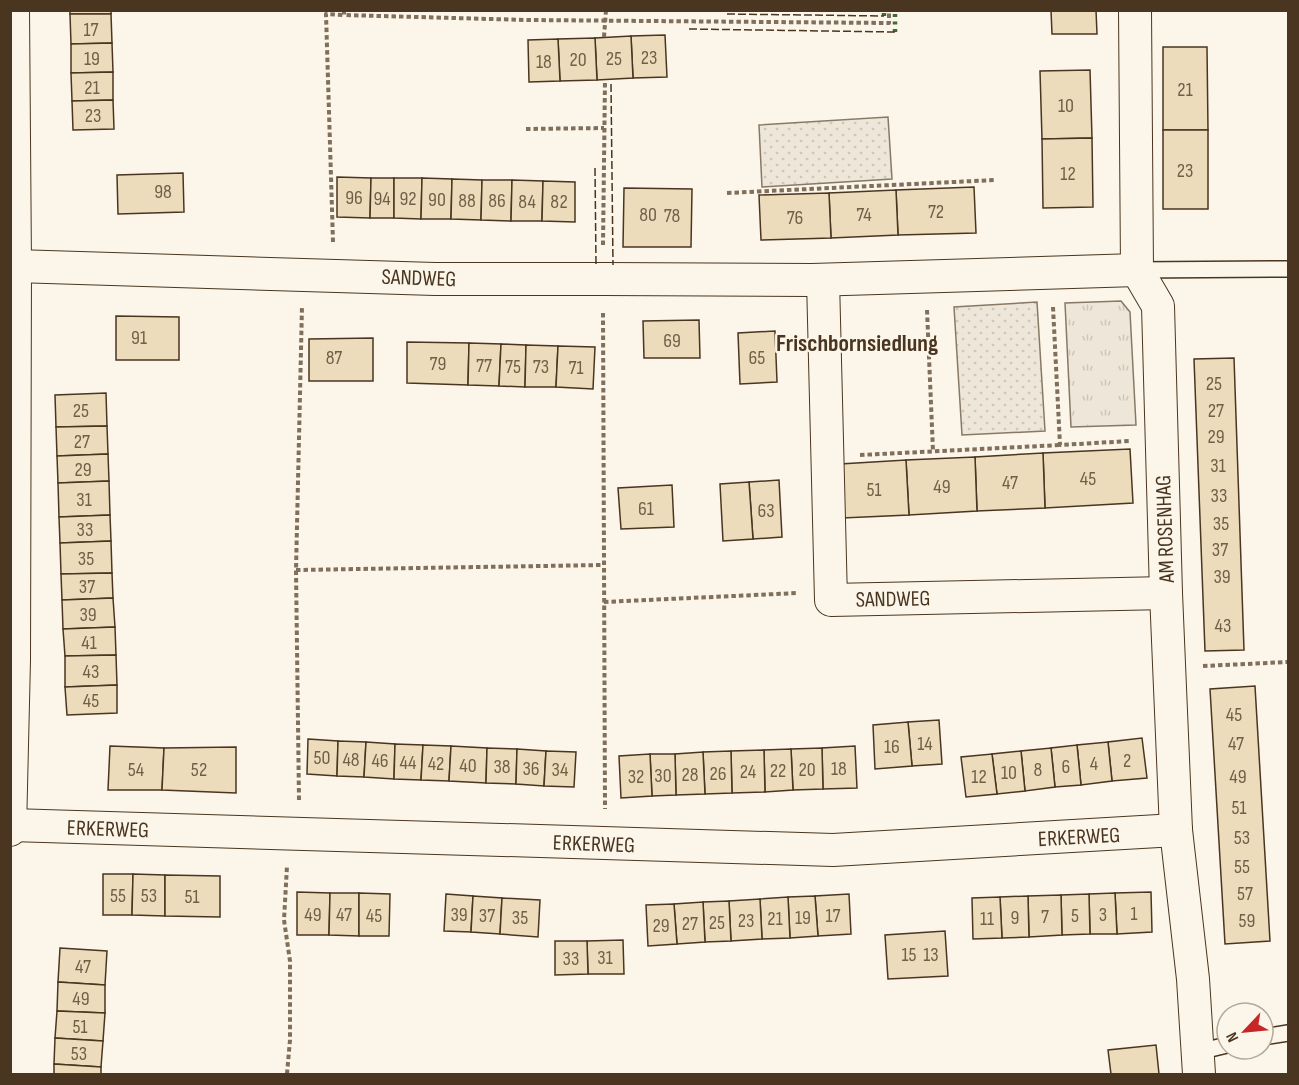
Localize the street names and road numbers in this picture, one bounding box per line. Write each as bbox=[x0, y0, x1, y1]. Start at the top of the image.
street label: SANDWEG bbox=[381, 264, 457, 293]
street label: AM ROSENHAG bbox=[1150, 475, 1181, 584]
street label: SANDWEG bbox=[855, 585, 931, 614]
street label: ERKERWEG bbox=[66, 815, 150, 844]
street label: ERKERWEG bbox=[1037, 822, 1121, 853]
street label: ERKERWEG bbox=[552, 830, 636, 859]

